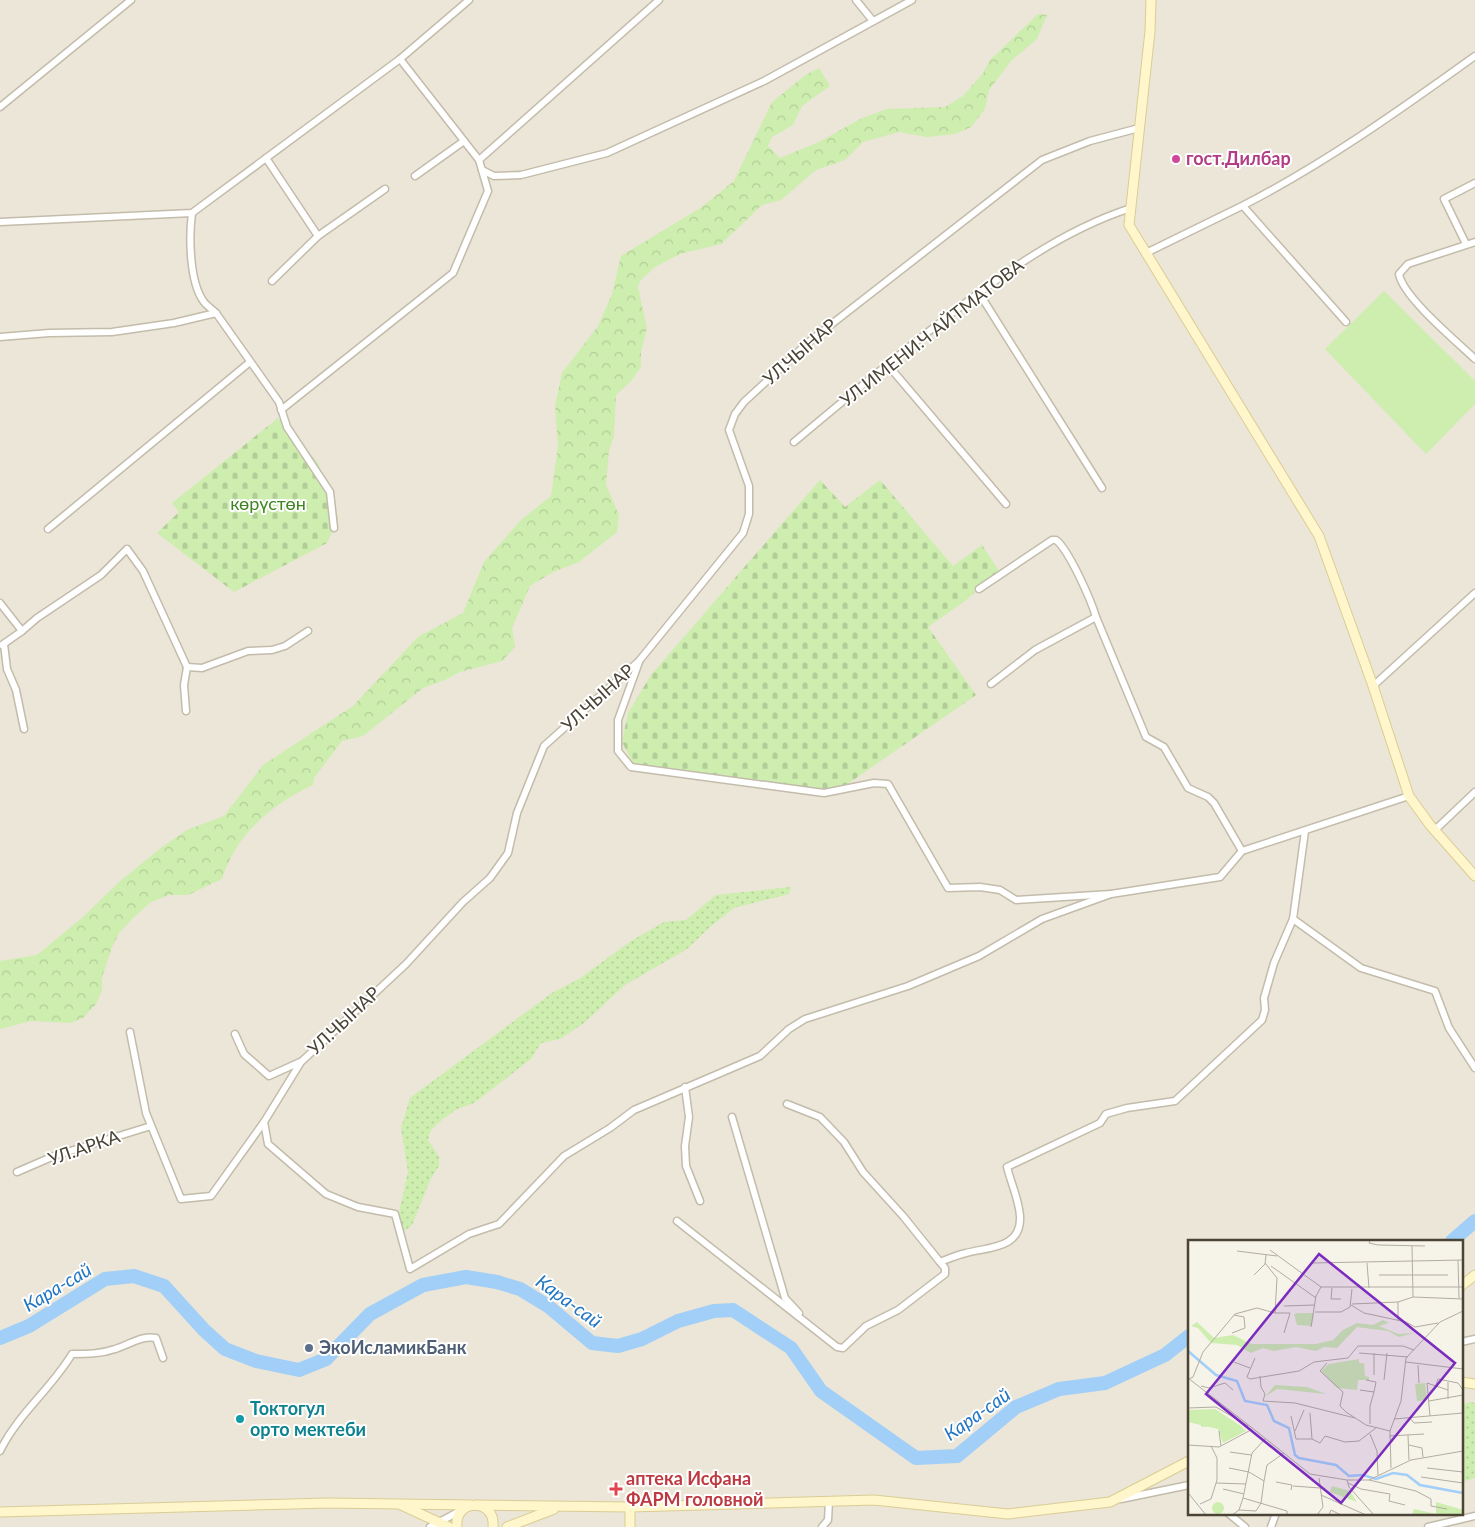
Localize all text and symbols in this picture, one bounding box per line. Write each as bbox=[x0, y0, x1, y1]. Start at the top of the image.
place label: гост.Дилбар bbox=[1186, 147, 1291, 169]
marker: гост.Дилбар bbox=[1170, 153, 1182, 165]
street label: УЛ.ИМЕНИ.Ч АЙТМАТОВА bbox=[835, 253, 1028, 411]
street label: УЛ.ЧЫНАР bbox=[758, 313, 841, 389]
park label: көрүстөн bbox=[230, 492, 306, 514]
street label: УЛ.ЧЫНАР bbox=[556, 659, 638, 736]
street label: УЛ.ЧЫНАР bbox=[303, 981, 384, 1059]
street label: УЛ.АРКА bbox=[45, 1124, 123, 1170]
inset map bbox=[1188, 1240, 1462, 1514]
water label: Кара-сай bbox=[18, 1257, 95, 1316]
water label: Кара-сай bbox=[532, 1269, 607, 1332]
place label: ЭкоИсламикБанк bbox=[319, 1336, 467, 1358]
marker: ЭкоИсламикБанк bbox=[303, 1342, 315, 1354]
water label: Кара-сай bbox=[939, 1382, 1014, 1445]
place label: Токтогул орто мектеби bbox=[250, 1397, 366, 1440]
marker: Токтогул орто мектеби bbox=[234, 1413, 246, 1425]
place label: аптека Исфана ФАРМ головной bbox=[626, 1467, 764, 1510]
marker: аптека Исфана ФАРМ головной bbox=[610, 1483, 622, 1495]

